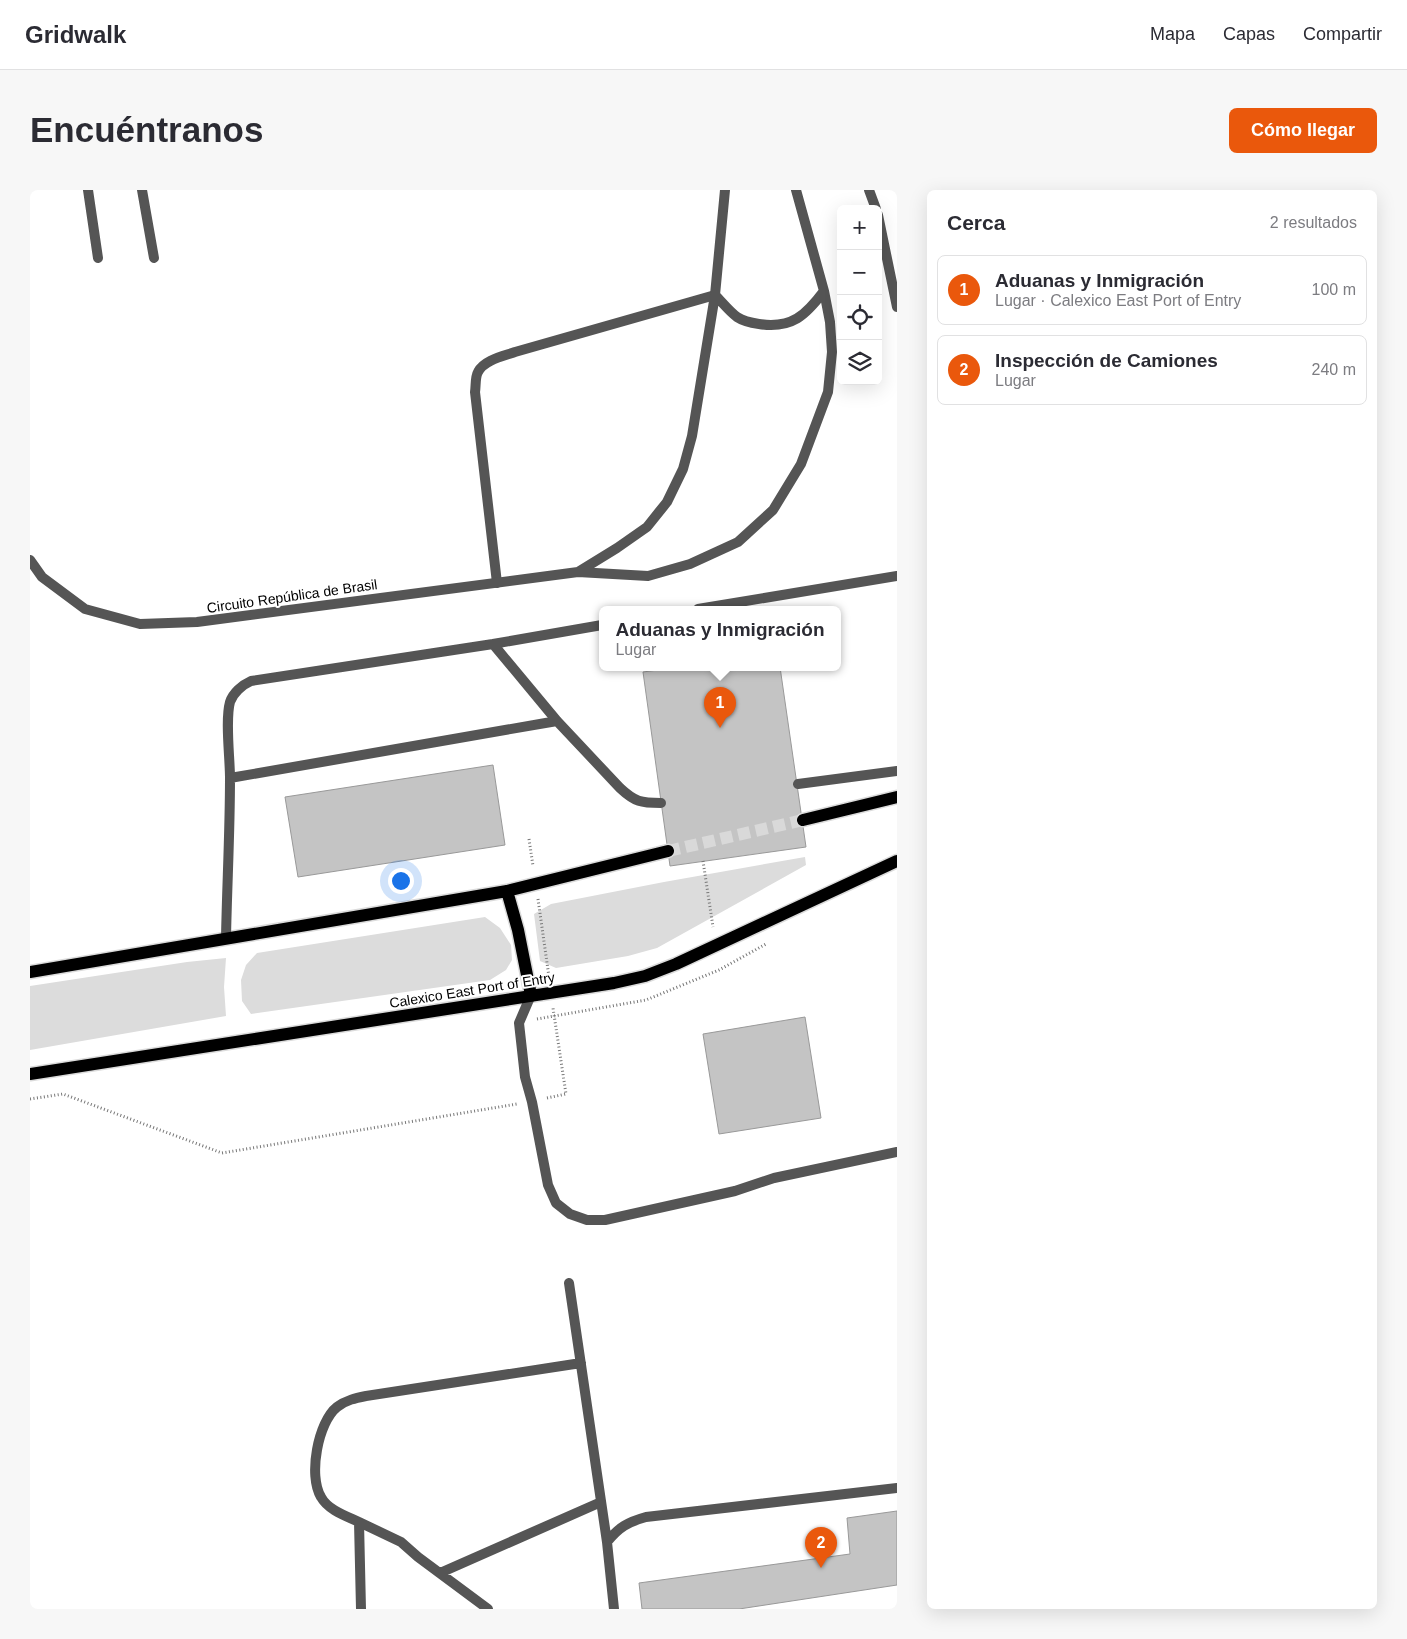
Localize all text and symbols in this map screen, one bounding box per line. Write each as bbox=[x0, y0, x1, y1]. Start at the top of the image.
text: Gridwalk bbox=[25, 21, 126, 48]
text: Mapa bbox=[1150, 24, 1195, 44]
text: Capas bbox=[1223, 24, 1275, 44]
text: Compartir bbox=[1303, 24, 1382, 44]
button: Cómo llegar bbox=[1229, 108, 1377, 153]
text: Encuéntranos bbox=[30, 110, 263, 149]
map controls bbox=[837, 205, 882, 385]
button: + bbox=[837, 205, 882, 250]
text: Cerca bbox=[947, 211, 1005, 234]
text: 2 resultados bbox=[1270, 214, 1357, 231]
button: − bbox=[837, 250, 882, 295]
text: Aduanas y Inmigración bbox=[995, 270, 1204, 291]
text: 1 bbox=[960, 281, 968, 298]
text: 100 m bbox=[1312, 281, 1356, 298]
text: Lugar · Calexico East Port of Entry bbox=[995, 292, 1241, 309]
button: locate bbox=[837, 295, 882, 340]
button: layers bbox=[837, 340, 882, 385]
text: Inspección de Camiones bbox=[995, 350, 1218, 371]
text: 2 bbox=[960, 361, 968, 378]
text: 240 m bbox=[1312, 361, 1356, 378]
text: Lugar bbox=[995, 372, 1036, 389]
street label: Circuito República de Brasil bbox=[206, 576, 378, 616]
popup bbox=[599, 606, 841, 671]
text: Aduanas y Inmigración bbox=[615, 619, 825, 640]
text: Lugar bbox=[615, 641, 656, 658]
pin: 1 bbox=[704, 687, 736, 728]
your location bbox=[388, 868, 414, 894]
street label: Calexico East Port of Entry bbox=[388, 969, 556, 1011]
pin: 2 bbox=[805, 1527, 837, 1568]

